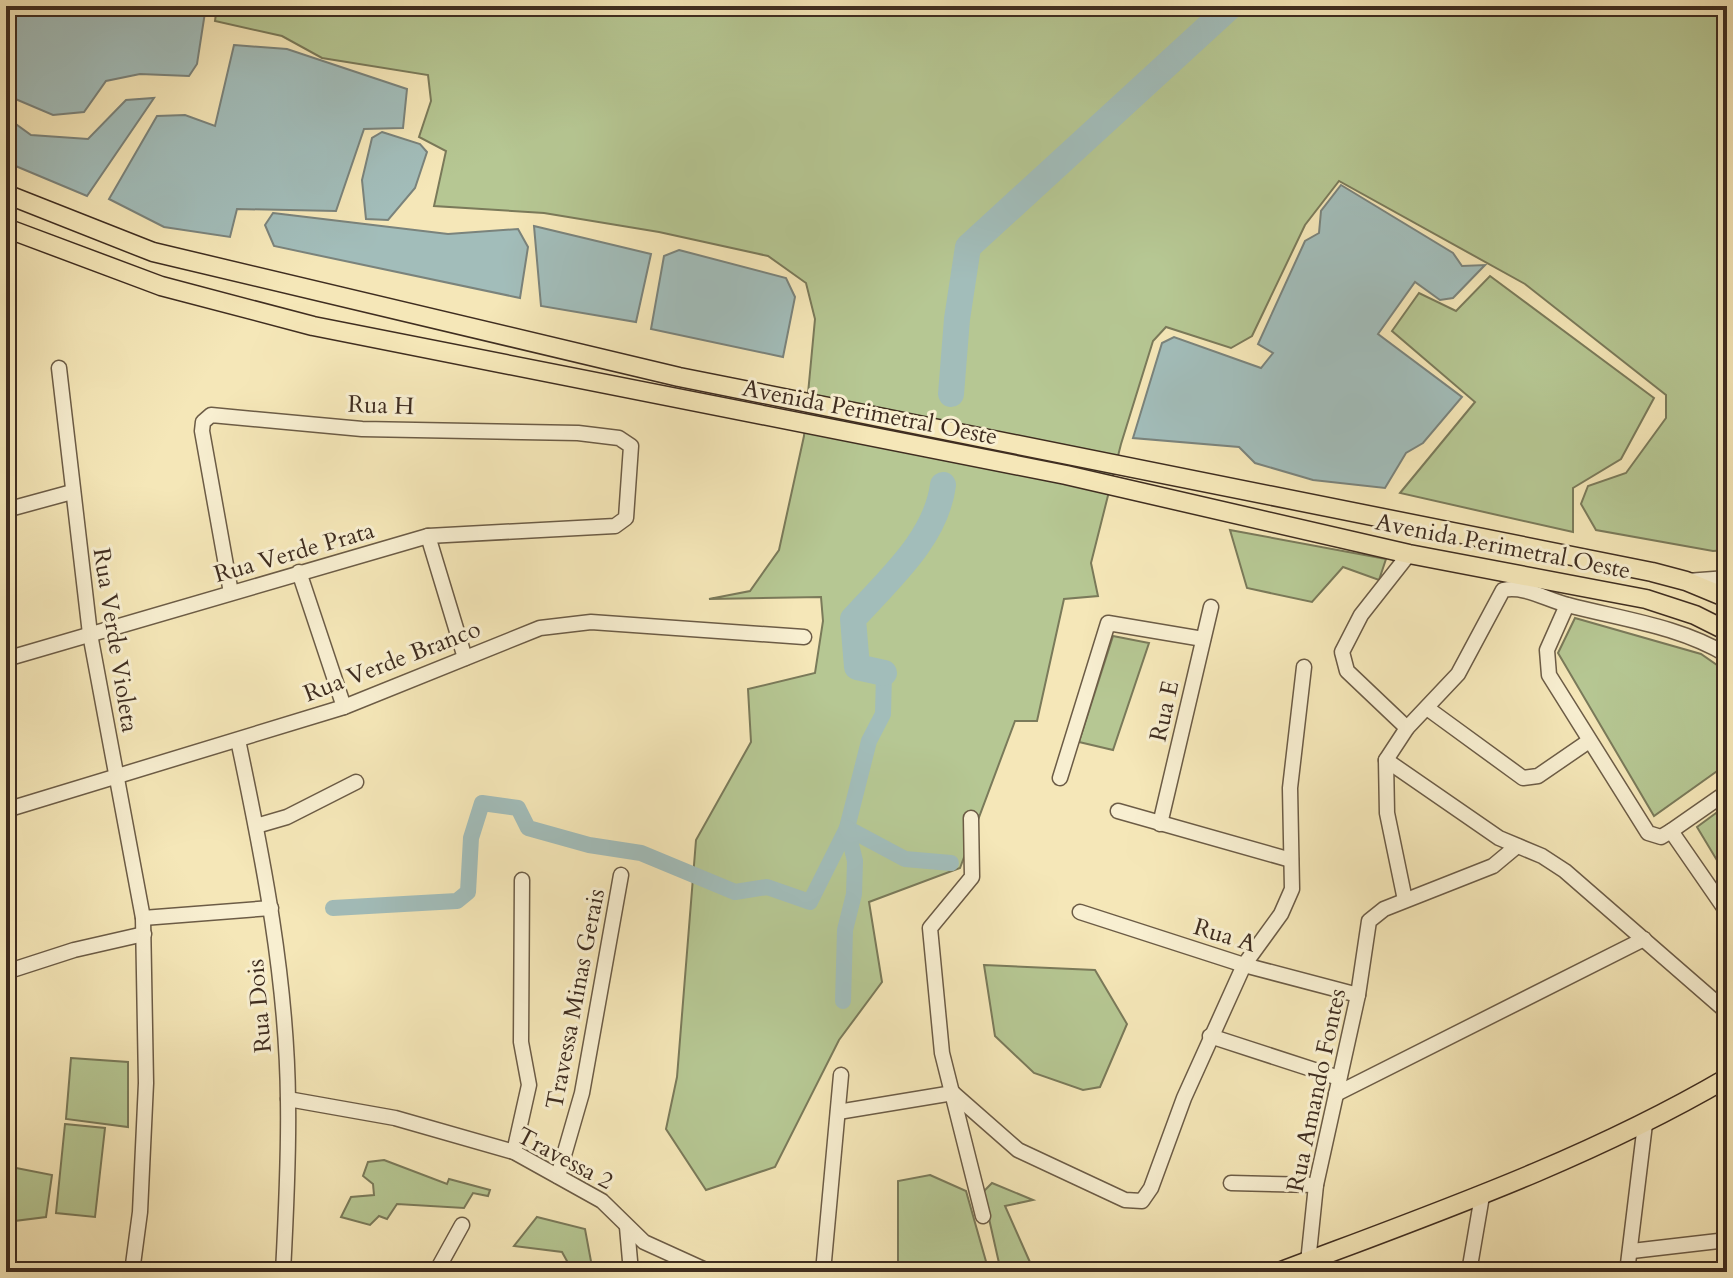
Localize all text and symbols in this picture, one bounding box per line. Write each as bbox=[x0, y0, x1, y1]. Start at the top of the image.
street label: Avenida Perimetral Oeste bbox=[739, 372, 1000, 453]
street label: Rua H bbox=[347, 388, 415, 423]
street label: Avenida Perimetral Oeste bbox=[1372, 506, 1633, 587]
street label: Rua Verde Prata bbox=[210, 514, 379, 591]
street label: Rua Verde Violeta bbox=[85, 545, 146, 735]
street label: Rua Verde Branco bbox=[299, 613, 485, 710]
street label: Rua E bbox=[1141, 677, 1187, 745]
street label: Travessa Minas Gerais bbox=[538, 886, 613, 1112]
street label: Rua A bbox=[1190, 910, 1261, 961]
street label: Rua Dois bbox=[239, 958, 280, 1054]
street label: Rua Amando Fontes bbox=[1279, 985, 1354, 1195]
street label: Travessa 2 bbox=[511, 1119, 619, 1198]

